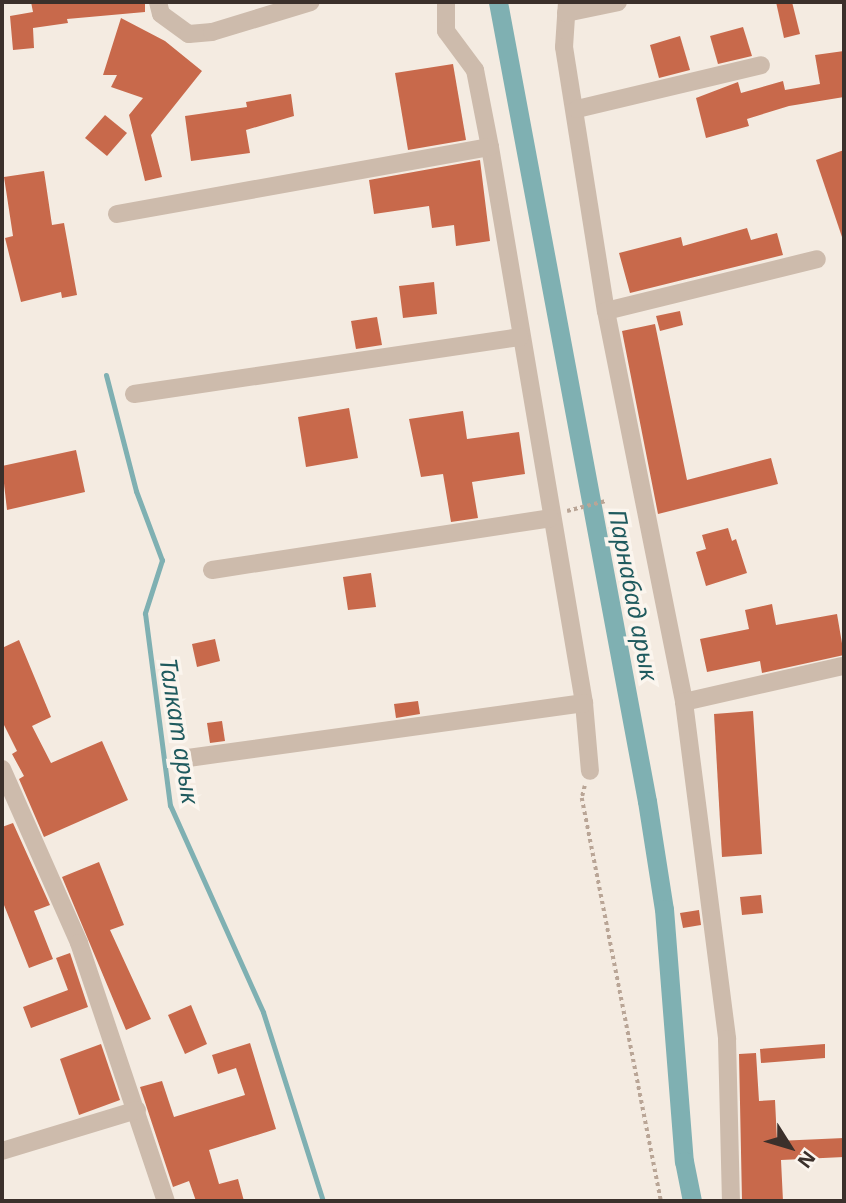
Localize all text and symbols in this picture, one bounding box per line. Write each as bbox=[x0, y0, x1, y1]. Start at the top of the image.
water label: Парнабад арык bbox=[603, 507, 665, 683]
water label: Талкат арык bbox=[154, 656, 206, 806]
north arrow bbox=[755, 1112, 825, 1182]
text: N bbox=[792, 1146, 822, 1174]

